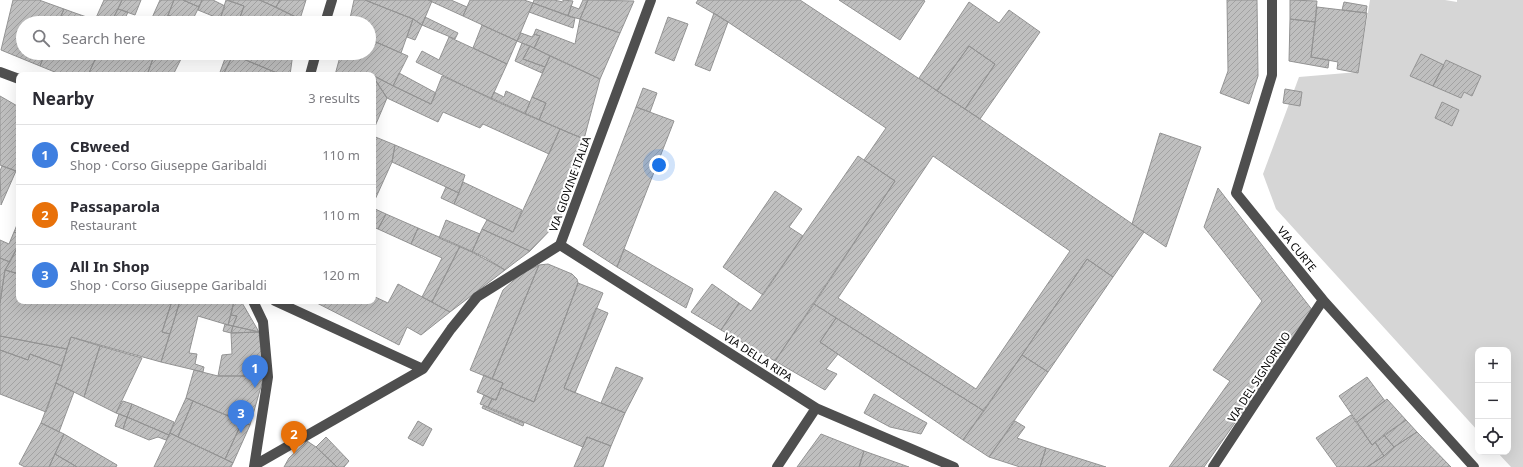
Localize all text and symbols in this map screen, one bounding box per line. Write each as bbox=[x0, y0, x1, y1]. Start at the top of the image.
search box bbox=[16, 16, 376, 60]
icon: search bbox=[30, 27, 52, 49]
text: Search here bbox=[62, 28, 145, 48]
text: Nearby bbox=[32, 87, 94, 110]
text: 3 results bbox=[308, 89, 360, 107]
street label: VIA GIOVINE ITALIA bbox=[545, 133, 594, 234]
text: CBweed bbox=[70, 136, 130, 156]
text: 1 bbox=[41, 146, 49, 164]
text: 110 m bbox=[322, 146, 360, 164]
your location bbox=[649, 155, 669, 175]
text: Shop · Corso Giuseppe Garibaldi bbox=[70, 156, 267, 174]
text: Passaparola bbox=[70, 196, 160, 216]
text: 2 bbox=[41, 206, 49, 224]
text: 110 m bbox=[322, 206, 360, 224]
text: Restaurant bbox=[70, 216, 137, 234]
street label: VIA CURTE bbox=[1274, 223, 1320, 275]
text: All In Shop bbox=[70, 256, 150, 276]
text: 3 bbox=[41, 266, 49, 284]
text: 120 m bbox=[322, 266, 360, 284]
text: Shop · Corso Giuseppe Garibaldi bbox=[70, 276, 267, 294]
street label: VIA DELLA RIPA bbox=[721, 329, 796, 385]
street label: VIA DEL SIGNORINO bbox=[1224, 329, 1294, 425]
map controls bbox=[1475, 347, 1511, 455]
button: + bbox=[1475, 347, 1511, 383]
pin: 1 bbox=[242, 355, 268, 388]
button: − bbox=[1475, 383, 1511, 419]
pin: 3 bbox=[228, 400, 254, 433]
button: locate bbox=[1475, 419, 1511, 455]
pin: 2 bbox=[281, 421, 307, 454]

